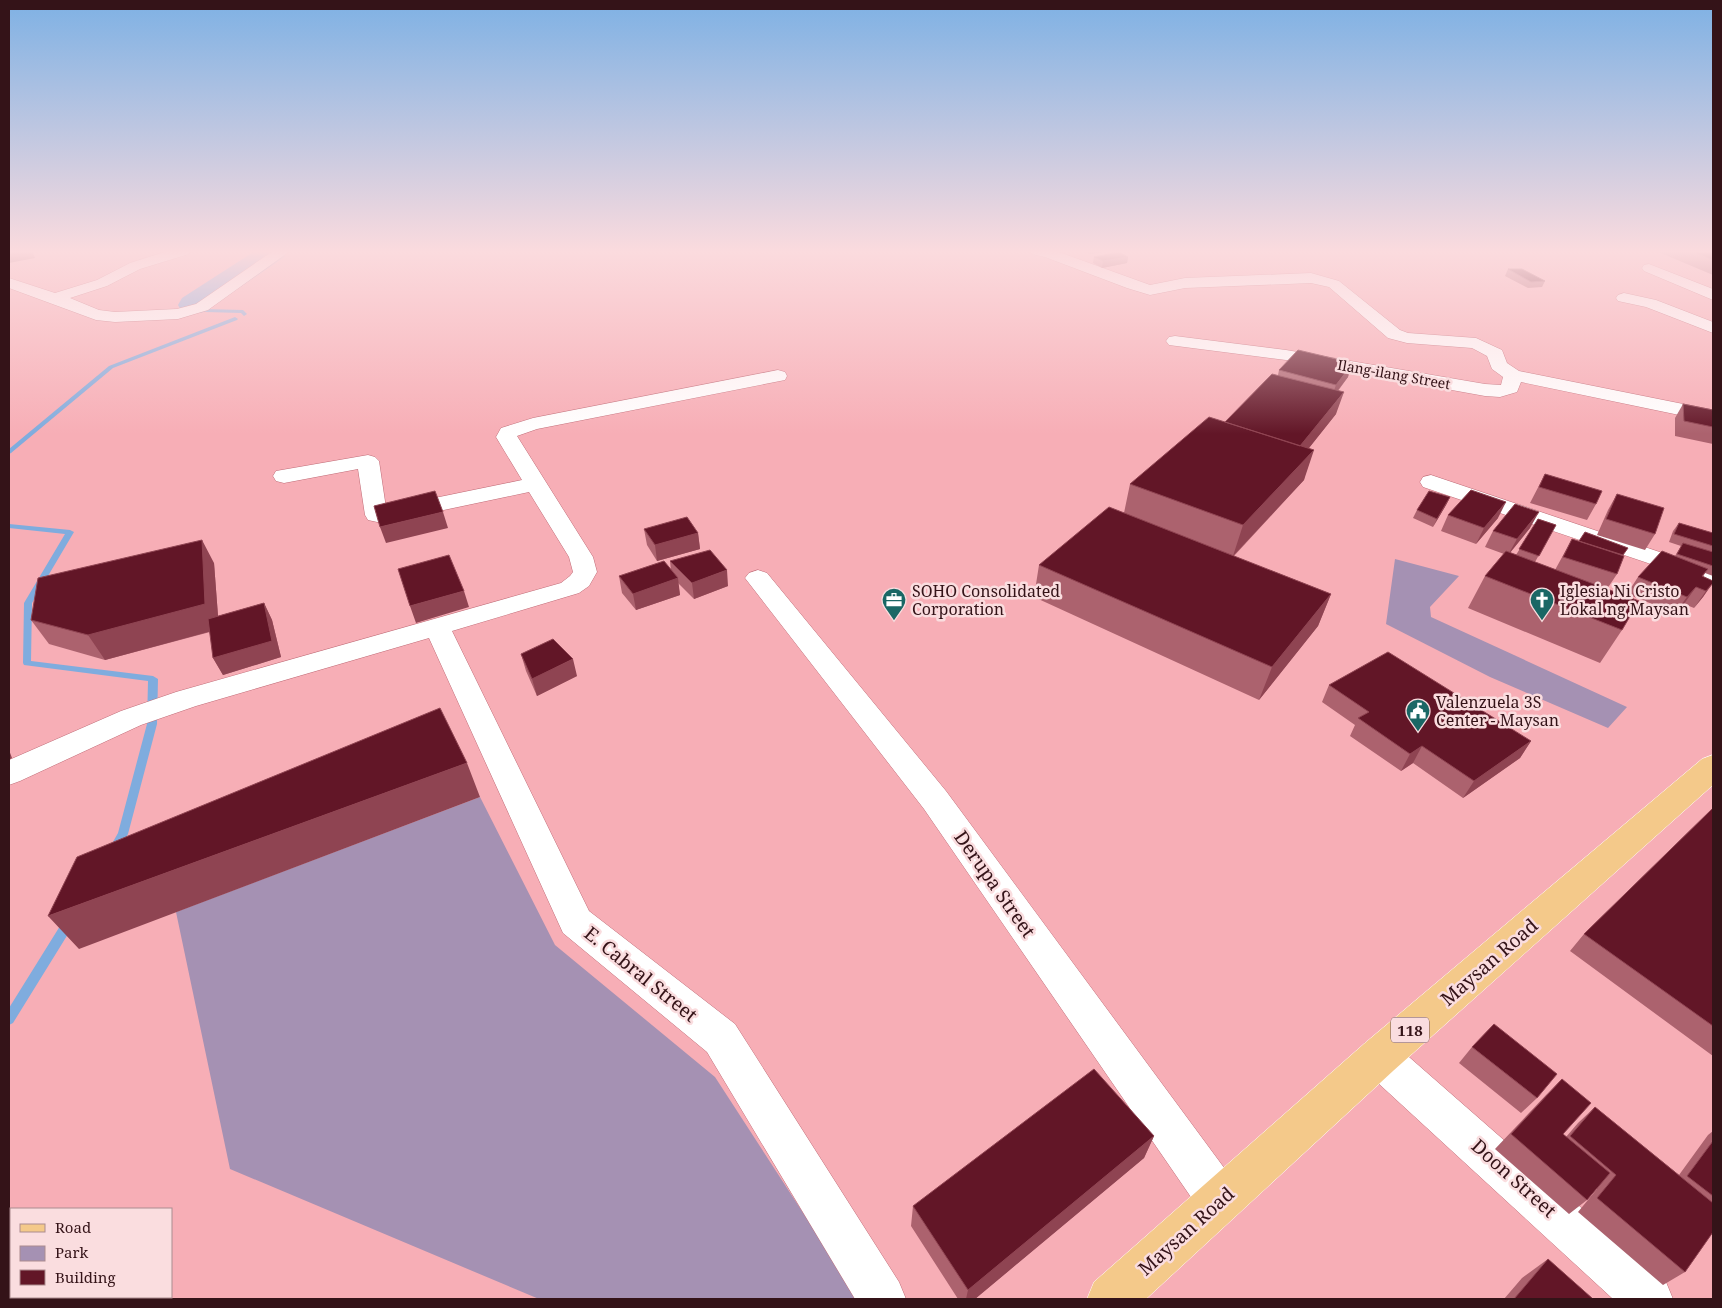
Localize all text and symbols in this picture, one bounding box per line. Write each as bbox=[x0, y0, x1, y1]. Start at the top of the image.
street label: Ilang-ilang Street bbox=[1336, 355, 1452, 393]
place label: SOHO Consolidated Corporation bbox=[912, 580, 1060, 620]
place label: Iglesia Ni Cristo Lokal ng Maysan bbox=[1560, 580, 1689, 620]
office icon: SOHO Consolidated Corporation bbox=[881, 587, 907, 621]
church icon: Iglesia Ni Cristo Lokal ng Maysan bbox=[1529, 587, 1555, 621]
place label: Valenzuela 3S Center - Maysan bbox=[1436, 691, 1559, 731]
public building icon: Valenzuela 3S Center - Maysan bbox=[1405, 698, 1431, 732]
street label: Derupa Street bbox=[948, 825, 1042, 943]
street label: Maysan Road bbox=[1435, 912, 1543, 1012]
street label: E. Cabral Street bbox=[579, 920, 703, 1028]
road number: 118 bbox=[1391, 1018, 1429, 1042]
street label: Doon Street bbox=[1466, 1133, 1562, 1223]
street label: Maysan Road bbox=[1132, 1181, 1240, 1281]
legend bbox=[10, 1208, 172, 1298]
text: Road bbox=[55, 1217, 91, 1237]
text: Park bbox=[55, 1242, 89, 1262]
text: Building bbox=[55, 1267, 116, 1287]

